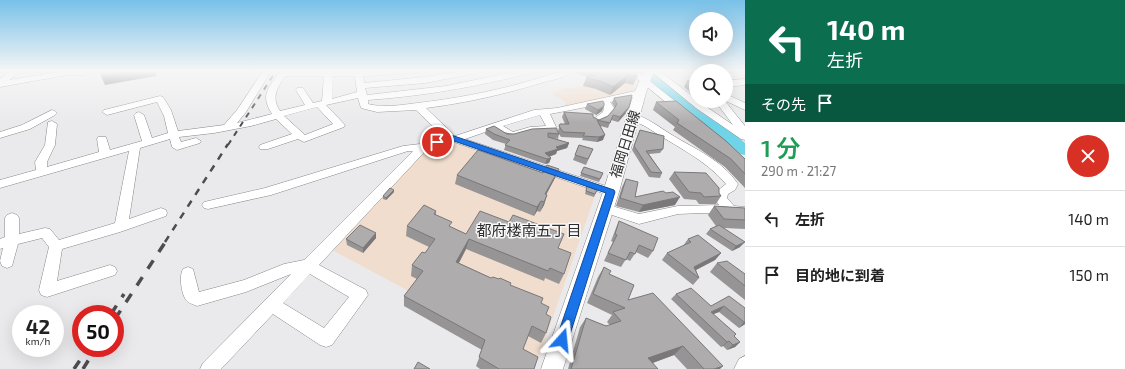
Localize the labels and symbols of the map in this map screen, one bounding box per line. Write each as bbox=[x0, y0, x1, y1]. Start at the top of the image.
street label: 福岡日田線 bbox=[606, 108, 643, 180]
pin bbox=[420, 125, 454, 159]
district label: 都府楼南五丁目 bbox=[476, 221, 582, 239]
speed limit sign: 50 bbox=[72, 305, 124, 357]
position arrow bbox=[541, 319, 583, 361]

